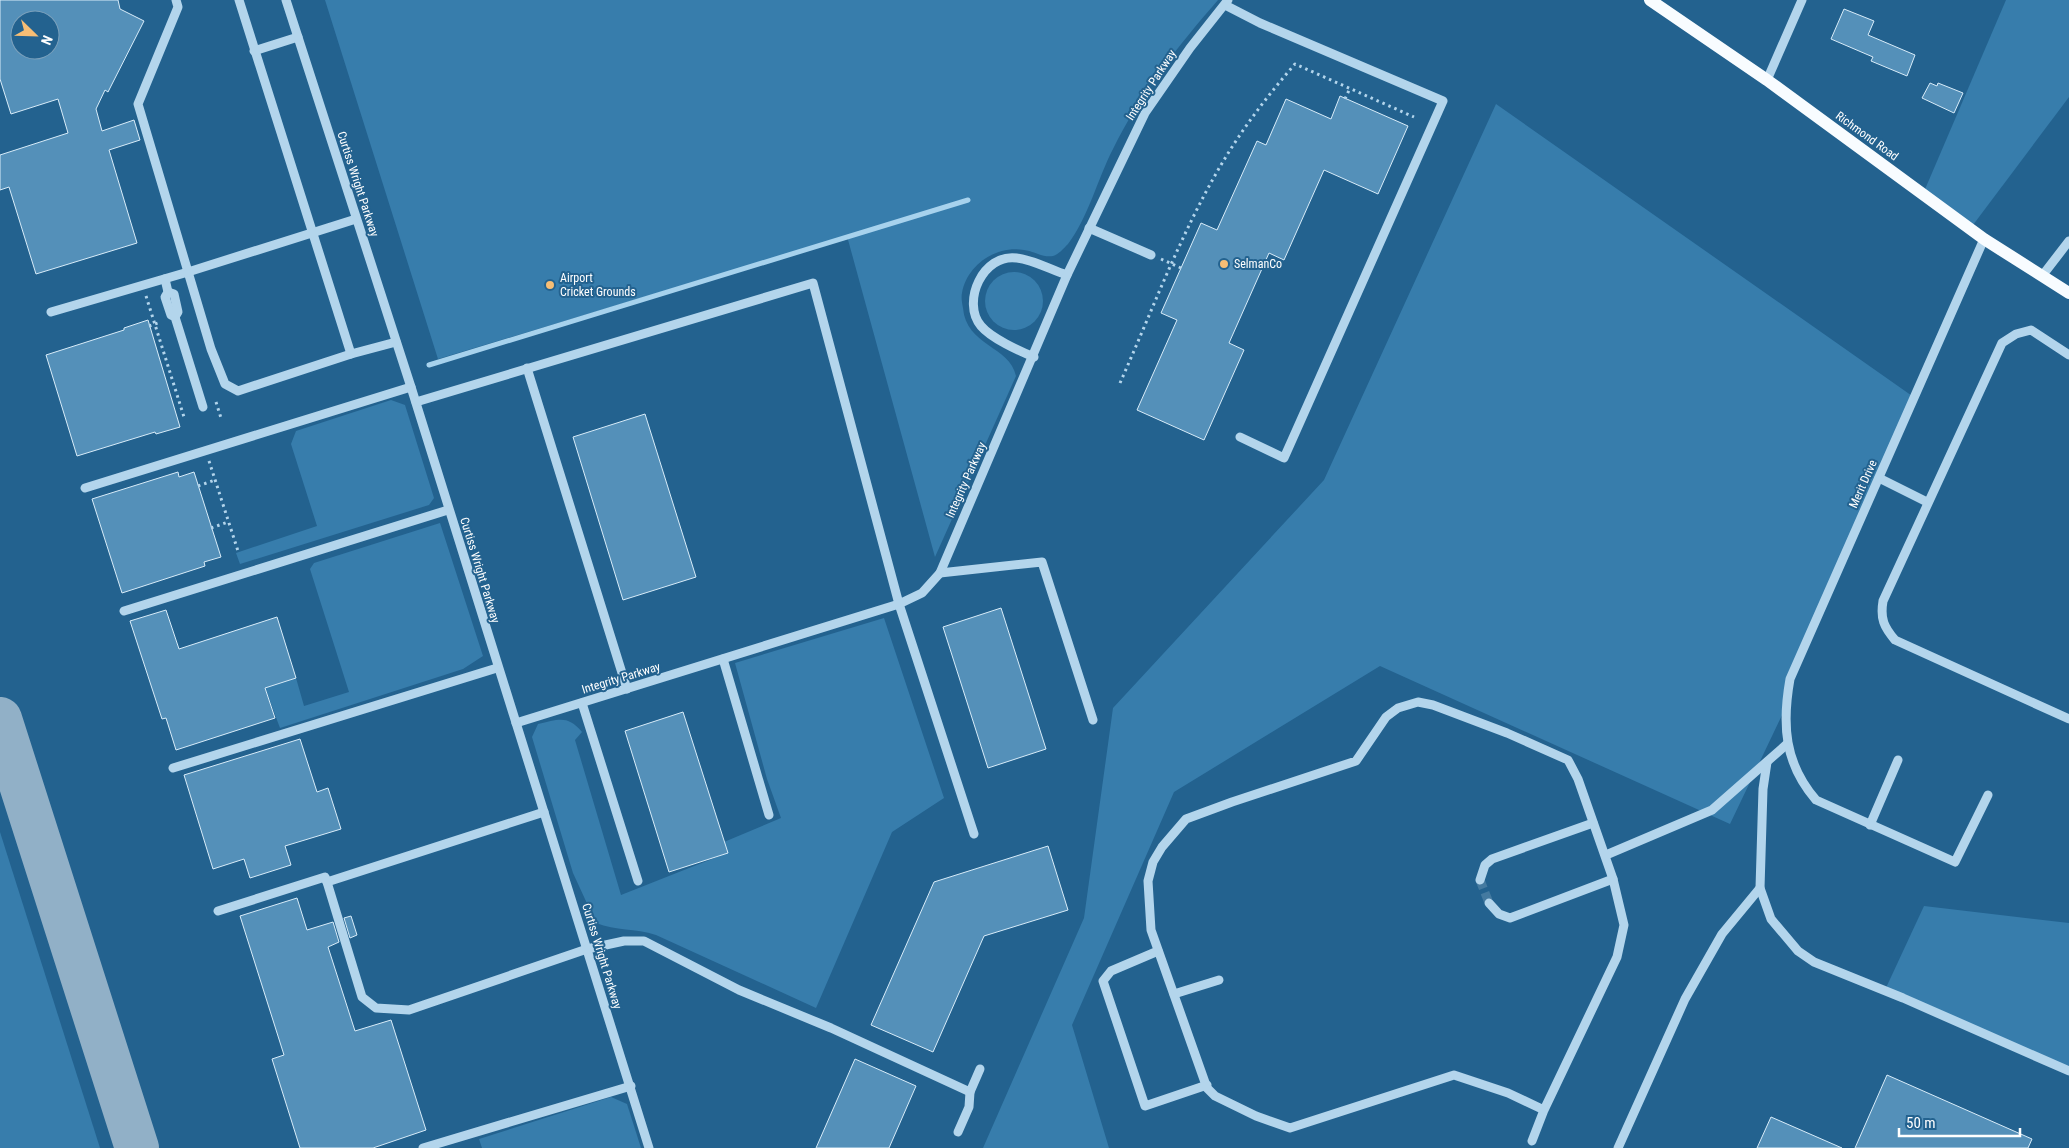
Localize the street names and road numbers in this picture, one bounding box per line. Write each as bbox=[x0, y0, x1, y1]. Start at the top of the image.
street label: Integrity Parkway bbox=[1123, 47, 1179, 123]
street label: Richmond Road bbox=[1833, 109, 1901, 163]
street label: Curtiss Wright Parkway bbox=[334, 130, 382, 238]
street label: Integrity Parkway bbox=[943, 440, 989, 520]
street label: Merit Drive bbox=[1846, 457, 1880, 510]
street label: Curtiss Wright Parkway bbox=[457, 515, 503, 625]
street label: Integrity Parkway bbox=[580, 659, 662, 697]
street label: Curtiss Wright Parkway bbox=[579, 901, 625, 1011]

